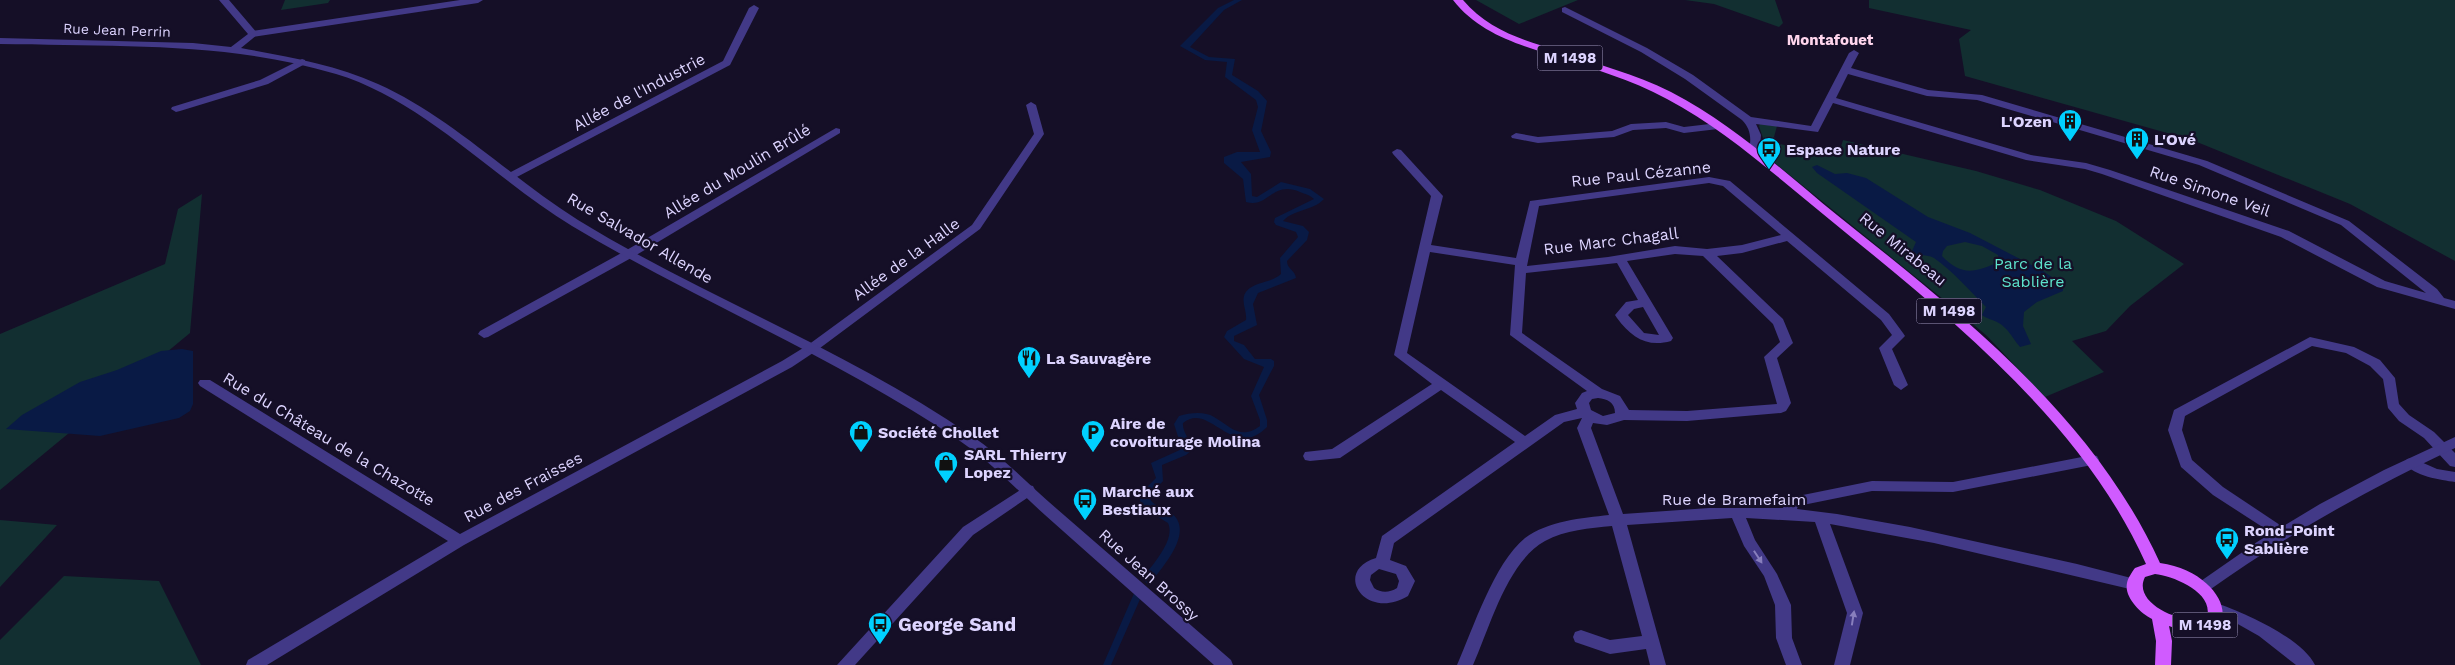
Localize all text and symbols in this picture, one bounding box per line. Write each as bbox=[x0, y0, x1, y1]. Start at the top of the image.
street label: Rue Jean Perrin bbox=[63, 20, 171, 40]
district label: Montafouet bbox=[1787, 31, 1874, 49]
road number: M 1498 bbox=[1538, 46, 1602, 70]
street label: Allée de l'Industrie bbox=[570, 49, 708, 135]
building icon: L'Ozen bbox=[2057, 108, 2083, 142]
place label: L'Ozen bbox=[2001, 112, 2052, 131]
street label: Allée du Moulin Brûlé bbox=[660, 120, 814, 222]
building icon: L'Ové bbox=[2124, 126, 2150, 160]
place label: L'Ové bbox=[2154, 130, 2196, 149]
bus stop icon: Espace Nature bbox=[1756, 136, 1782, 170]
place label: Espace Nature bbox=[1786, 140, 1900, 159]
street label: Rue Paul Cézanne bbox=[1570, 157, 1712, 191]
street label: Rue Simone Veil bbox=[2147, 161, 2273, 221]
street label: Rue Salvador Allende bbox=[564, 188, 716, 288]
street label: Rue Mirabeau bbox=[1856, 208, 1950, 290]
street label: Allée de la Halle bbox=[849, 214, 963, 304]
street label: Rue Marc Chagall bbox=[1543, 223, 1680, 259]
park label: Parc de la Sablière bbox=[1994, 254, 2072, 291]
road number: M 1498 bbox=[1916, 298, 1982, 324]
restaurant icon: La Sauvagère bbox=[1016, 345, 1042, 379]
place label: La Sauvagère bbox=[1046, 349, 1151, 368]
street label: Rue du Château de la Chazotte bbox=[220, 368, 438, 510]
place label: Aire de covoiturage Molina bbox=[1110, 414, 1261, 451]
shop icon: Société Chollet bbox=[848, 419, 874, 453]
parking icon: Aire de covoiturage Molina bbox=[1080, 419, 1106, 453]
place label: Société Chollet bbox=[878, 423, 999, 442]
place label: SARL Thierry Lopez bbox=[964, 445, 1068, 482]
street label: Rue des Fraisses bbox=[461, 448, 585, 526]
shop icon: SARL Thierry Lopez bbox=[933, 450, 959, 484]
place label: Marché aux Bestiaux bbox=[1102, 482, 1195, 519]
bus stop icon: Marché aux Bestiaux bbox=[1072, 487, 1098, 521]
street label: Rue de Bramefaim bbox=[1662, 490, 1806, 509]
place label: Rond-Point Sablière bbox=[2244, 521, 2334, 558]
street label: Rue Jean Brossy bbox=[1095, 525, 1204, 625]
bus stop icon: Rond-Point Sablière bbox=[2214, 526, 2240, 560]
one-way arrow bbox=[1754, 550, 1763, 564]
one-way arrow bbox=[1850, 609, 1858, 625]
bus stop icon: George Sand bbox=[867, 611, 893, 645]
road number: M 1498 bbox=[2172, 612, 2238, 638]
place label: George Sand bbox=[898, 613, 1016, 636]

